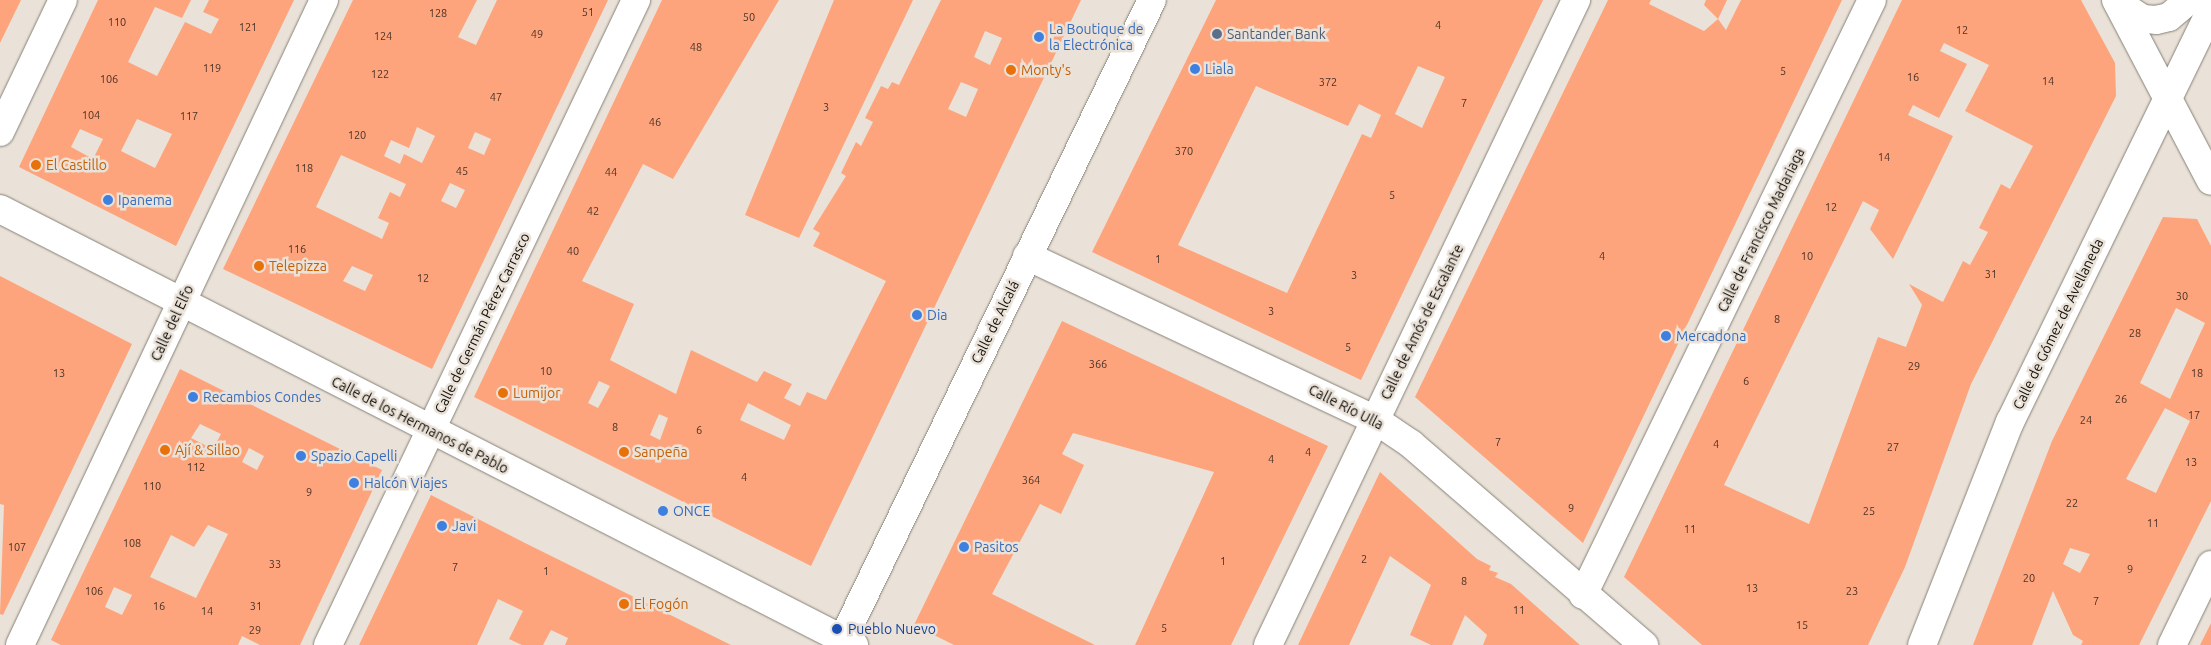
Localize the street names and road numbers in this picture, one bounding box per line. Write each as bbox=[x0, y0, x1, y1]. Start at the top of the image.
street label: Calle de Francisco Madariaga bbox=[1714, 145, 1808, 315]
street label: Calle de Germán Pérez Carrasco bbox=[431, 230, 533, 416]
street label: Calle de Gómez de Avellaneda bbox=[2009, 236, 2107, 412]
street label: Calle de Amós de Escalante bbox=[1377, 242, 1467, 402]
street label: Calle de Alcalá bbox=[968, 278, 1022, 366]
street label: Calle del Elfo bbox=[147, 282, 197, 364]
street label: Calle de los Hermanos de Pablo bbox=[329, 373, 511, 477]
street label: Calle Río Ulla bbox=[1306, 381, 1386, 433]

